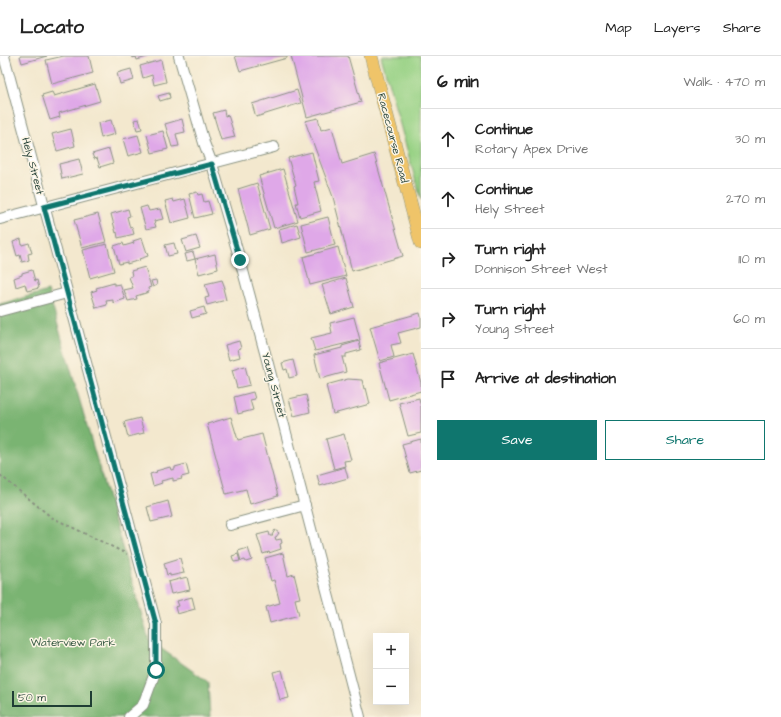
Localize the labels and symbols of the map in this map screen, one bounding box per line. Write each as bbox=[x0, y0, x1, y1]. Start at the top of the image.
street label: Racecourse Road bbox=[374, 91, 412, 185]
street label: Hely Street bbox=[17, 136, 48, 197]
route end bbox=[231, 251, 249, 269]
street label: Young Street bbox=[257, 351, 290, 420]
park label: Waterview Park bbox=[31, 635, 115, 650]
route start bbox=[147, 661, 165, 679]
scale bar bbox=[12, 689, 92, 708]

